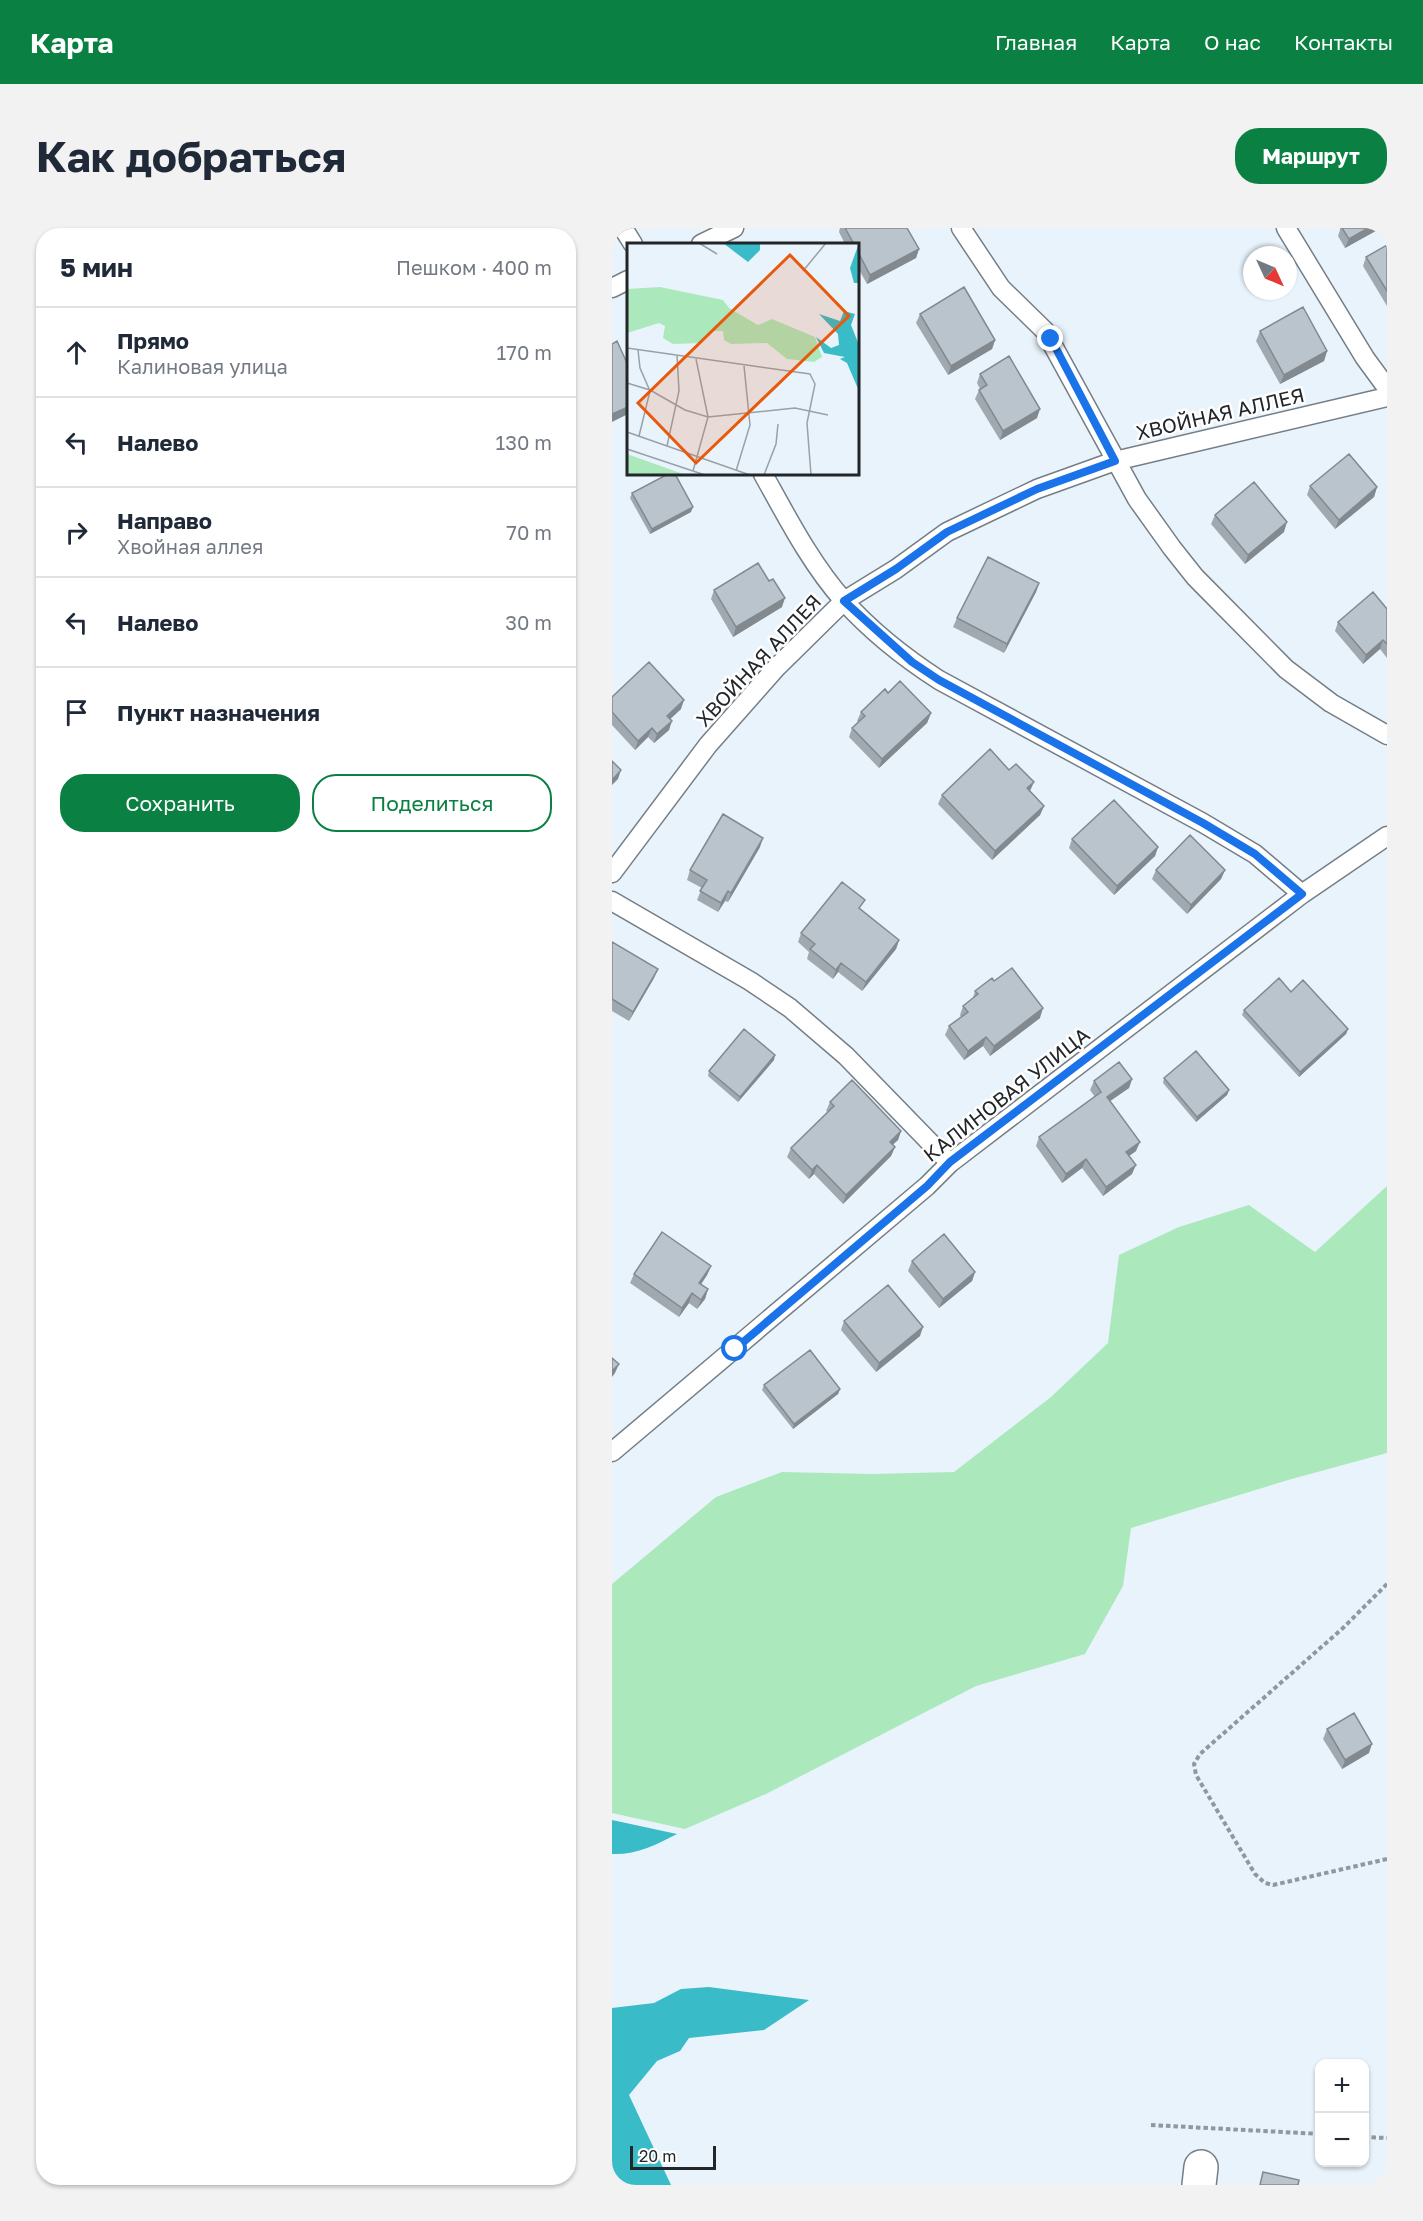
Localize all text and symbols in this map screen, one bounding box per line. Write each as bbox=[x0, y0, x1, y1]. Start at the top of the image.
text: Карта bbox=[30, 26, 114, 59]
text: Главная bbox=[995, 29, 1077, 55]
text: Карта bbox=[1110, 29, 1171, 55]
text: О нас bbox=[1204, 29, 1261, 55]
text: Контакты bbox=[1294, 29, 1393, 55]
button: Маршрут bbox=[1235, 128, 1387, 184]
text: Как добраться bbox=[36, 131, 346, 181]
inset map bbox=[627, 243, 860, 476]
north arrow bbox=[1243, 246, 1297, 300]
text: 5 мин bbox=[60, 252, 133, 283]
text: Пешком · 400 m bbox=[396, 255, 552, 279]
route end bbox=[1037, 325, 1063, 351]
text: Прямо bbox=[117, 327, 189, 354]
icon: ahead bbox=[60, 336, 93, 369]
text: 170 m bbox=[497, 340, 552, 364]
text: Калиновая улица bbox=[117, 354, 288, 378]
street label: ХВОЙНАЯ АЛЛЕЯ bbox=[1134, 382, 1306, 444]
icon: left bbox=[60, 426, 93, 459]
text: Налево bbox=[117, 429, 199, 456]
text: 130 m bbox=[496, 430, 552, 454]
text: Направо bbox=[117, 507, 212, 534]
icon: right bbox=[60, 516, 93, 549]
text: 70 m bbox=[506, 520, 552, 544]
text: Хвойная аллея bbox=[117, 534, 263, 558]
street label: ХВОЙНАЯ АЛЛЕЯ bbox=[691, 589, 825, 731]
icon: left bbox=[60, 606, 93, 639]
text: Налево bbox=[117, 609, 199, 636]
text: 30 m bbox=[505, 610, 552, 634]
icon: arrive bbox=[60, 696, 93, 729]
text: Пункт назначения bbox=[117, 699, 320, 726]
button: Сохранить bbox=[60, 774, 300, 832]
button: Поделиться bbox=[312, 774, 552, 832]
street label: КАЛИНОВАЯ УЛИЦА bbox=[918, 1022, 1094, 1166]
route start bbox=[721, 1335, 747, 1361]
map controls bbox=[1315, 2059, 1369, 2167]
button: + bbox=[1315, 2059, 1369, 2113]
button: − bbox=[1315, 2113, 1369, 2167]
scale bar bbox=[630, 2143, 716, 2170]
text: 20 m bbox=[639, 2146, 676, 2166]

